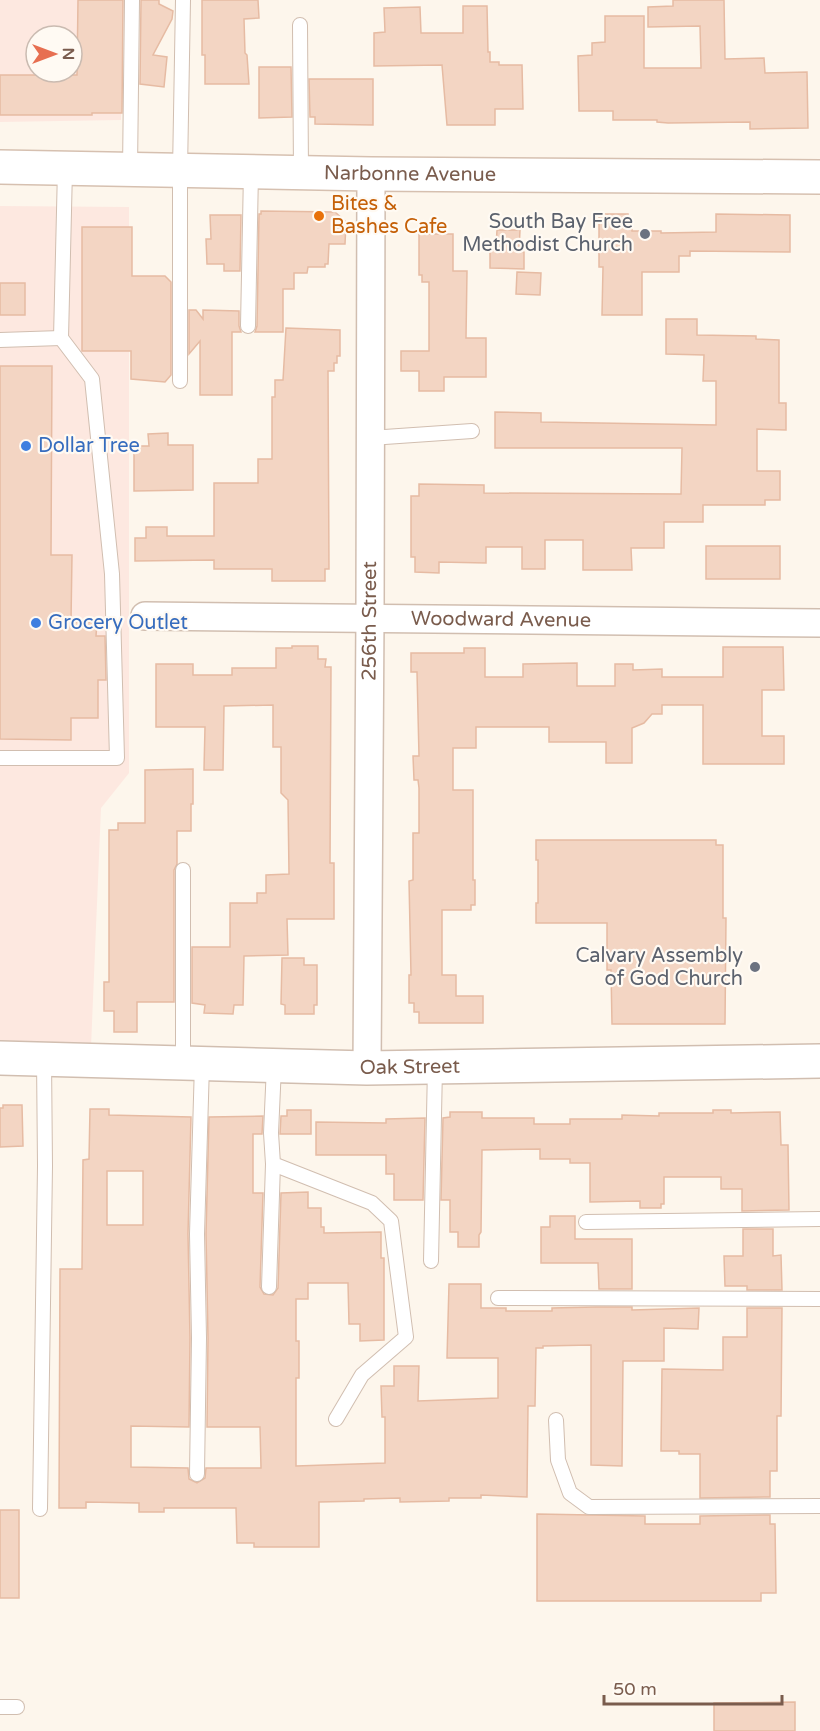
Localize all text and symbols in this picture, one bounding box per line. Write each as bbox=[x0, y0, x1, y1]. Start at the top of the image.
north arrow bbox=[24, 24, 84, 84]
text: N bbox=[58, 48, 78, 60]
street label: Narbonne Avenue bbox=[324, 161, 496, 187]
place label: Bites & Bashes Cafe bbox=[331, 192, 447, 239]
marker: Bites & Bashes Cafe bbox=[312, 209, 326, 223]
place label: South Bay Free Methodist Church bbox=[462, 210, 633, 257]
marker: South Bay Free Methodist Church bbox=[638, 227, 652, 241]
place label: Dollar Tree bbox=[38, 434, 140, 458]
marker: Dollar Tree bbox=[19, 439, 33, 453]
street label: 256th Street bbox=[358, 561, 382, 681]
street label: Woodward Avenue bbox=[411, 607, 591, 633]
place label: Grocery Outlet bbox=[48, 611, 188, 635]
marker: Grocery Outlet bbox=[29, 616, 43, 630]
place label: Calvary Assembly of God Church bbox=[575, 944, 743, 991]
marker: Calvary Assembly of God Church bbox=[748, 960, 762, 974]
street label: Oak Street bbox=[359, 1055, 461, 1080]
scale bar bbox=[604, 1668, 782, 1706]
text: 50 m bbox=[613, 1678, 657, 1700]

